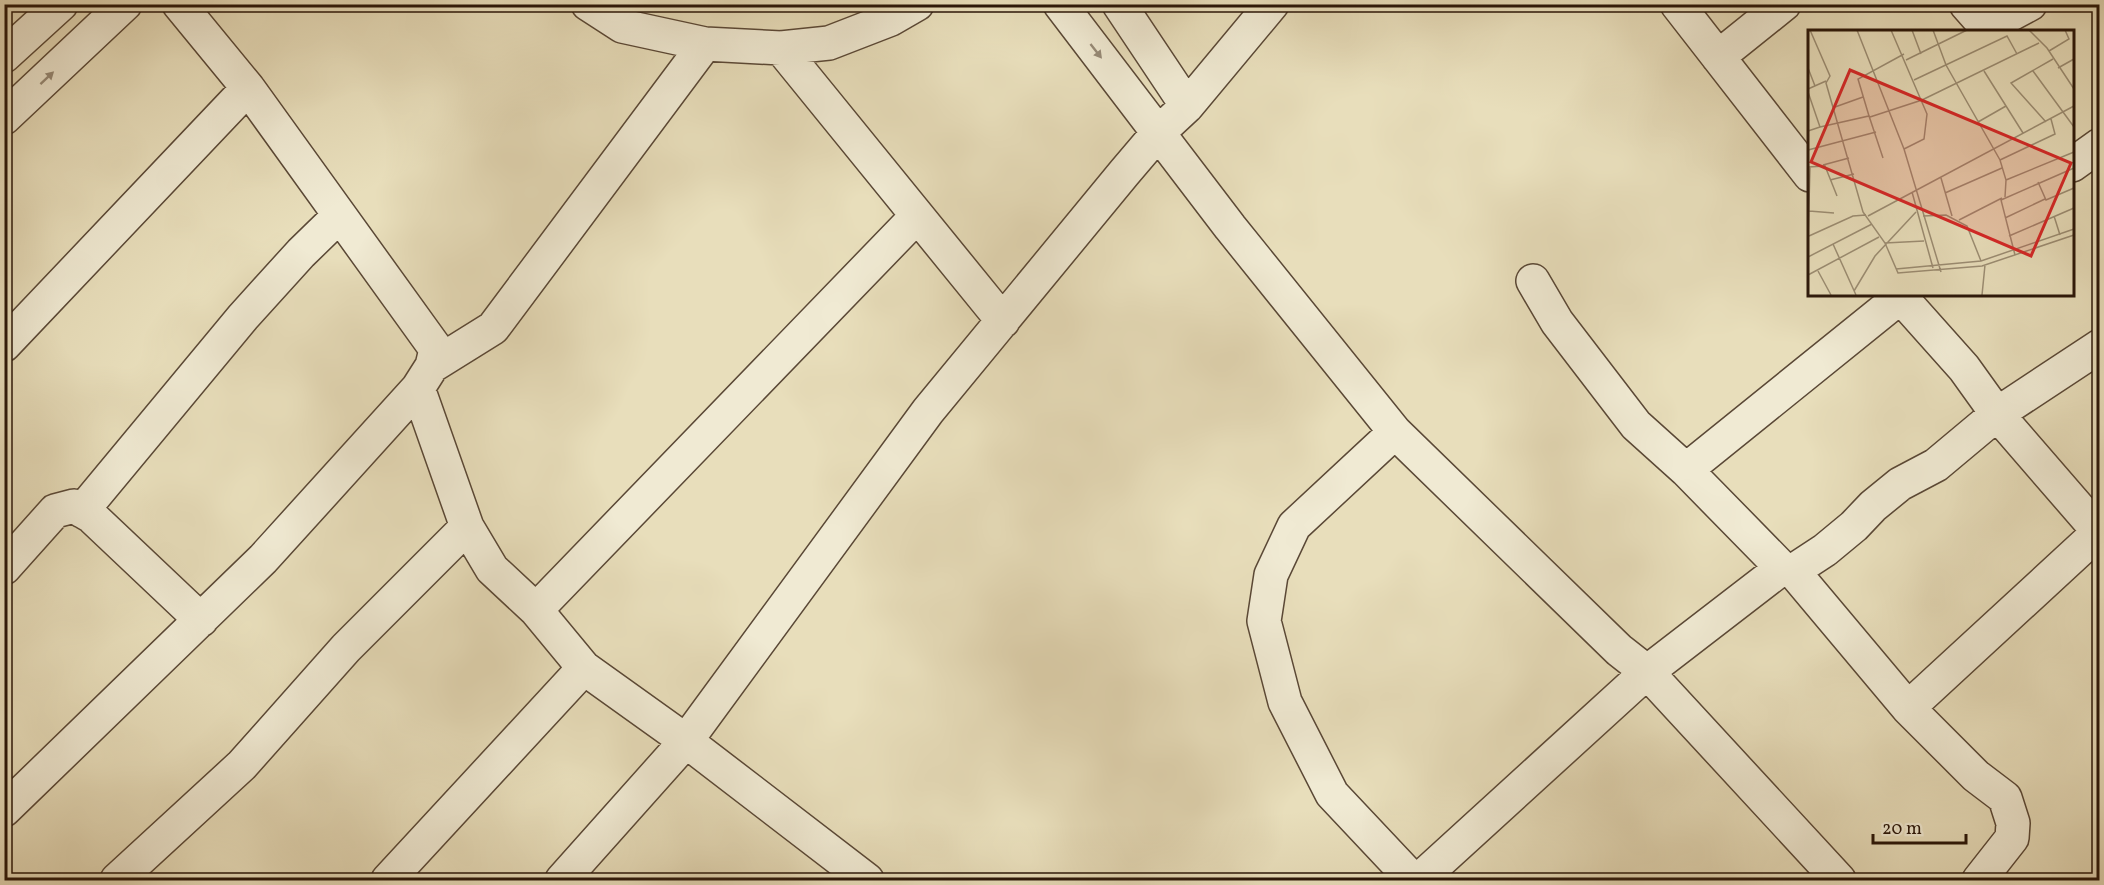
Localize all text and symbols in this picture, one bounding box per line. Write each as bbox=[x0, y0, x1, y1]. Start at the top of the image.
inset map bbox=[1808, 30, 2074, 296]
one-way arrow bbox=[1089, 43, 1101, 58]
one-way arrow bbox=[40, 71, 54, 85]
scale bar bbox=[1873, 807, 1966, 845]
text: 20 m bbox=[1882, 817, 1922, 842]

